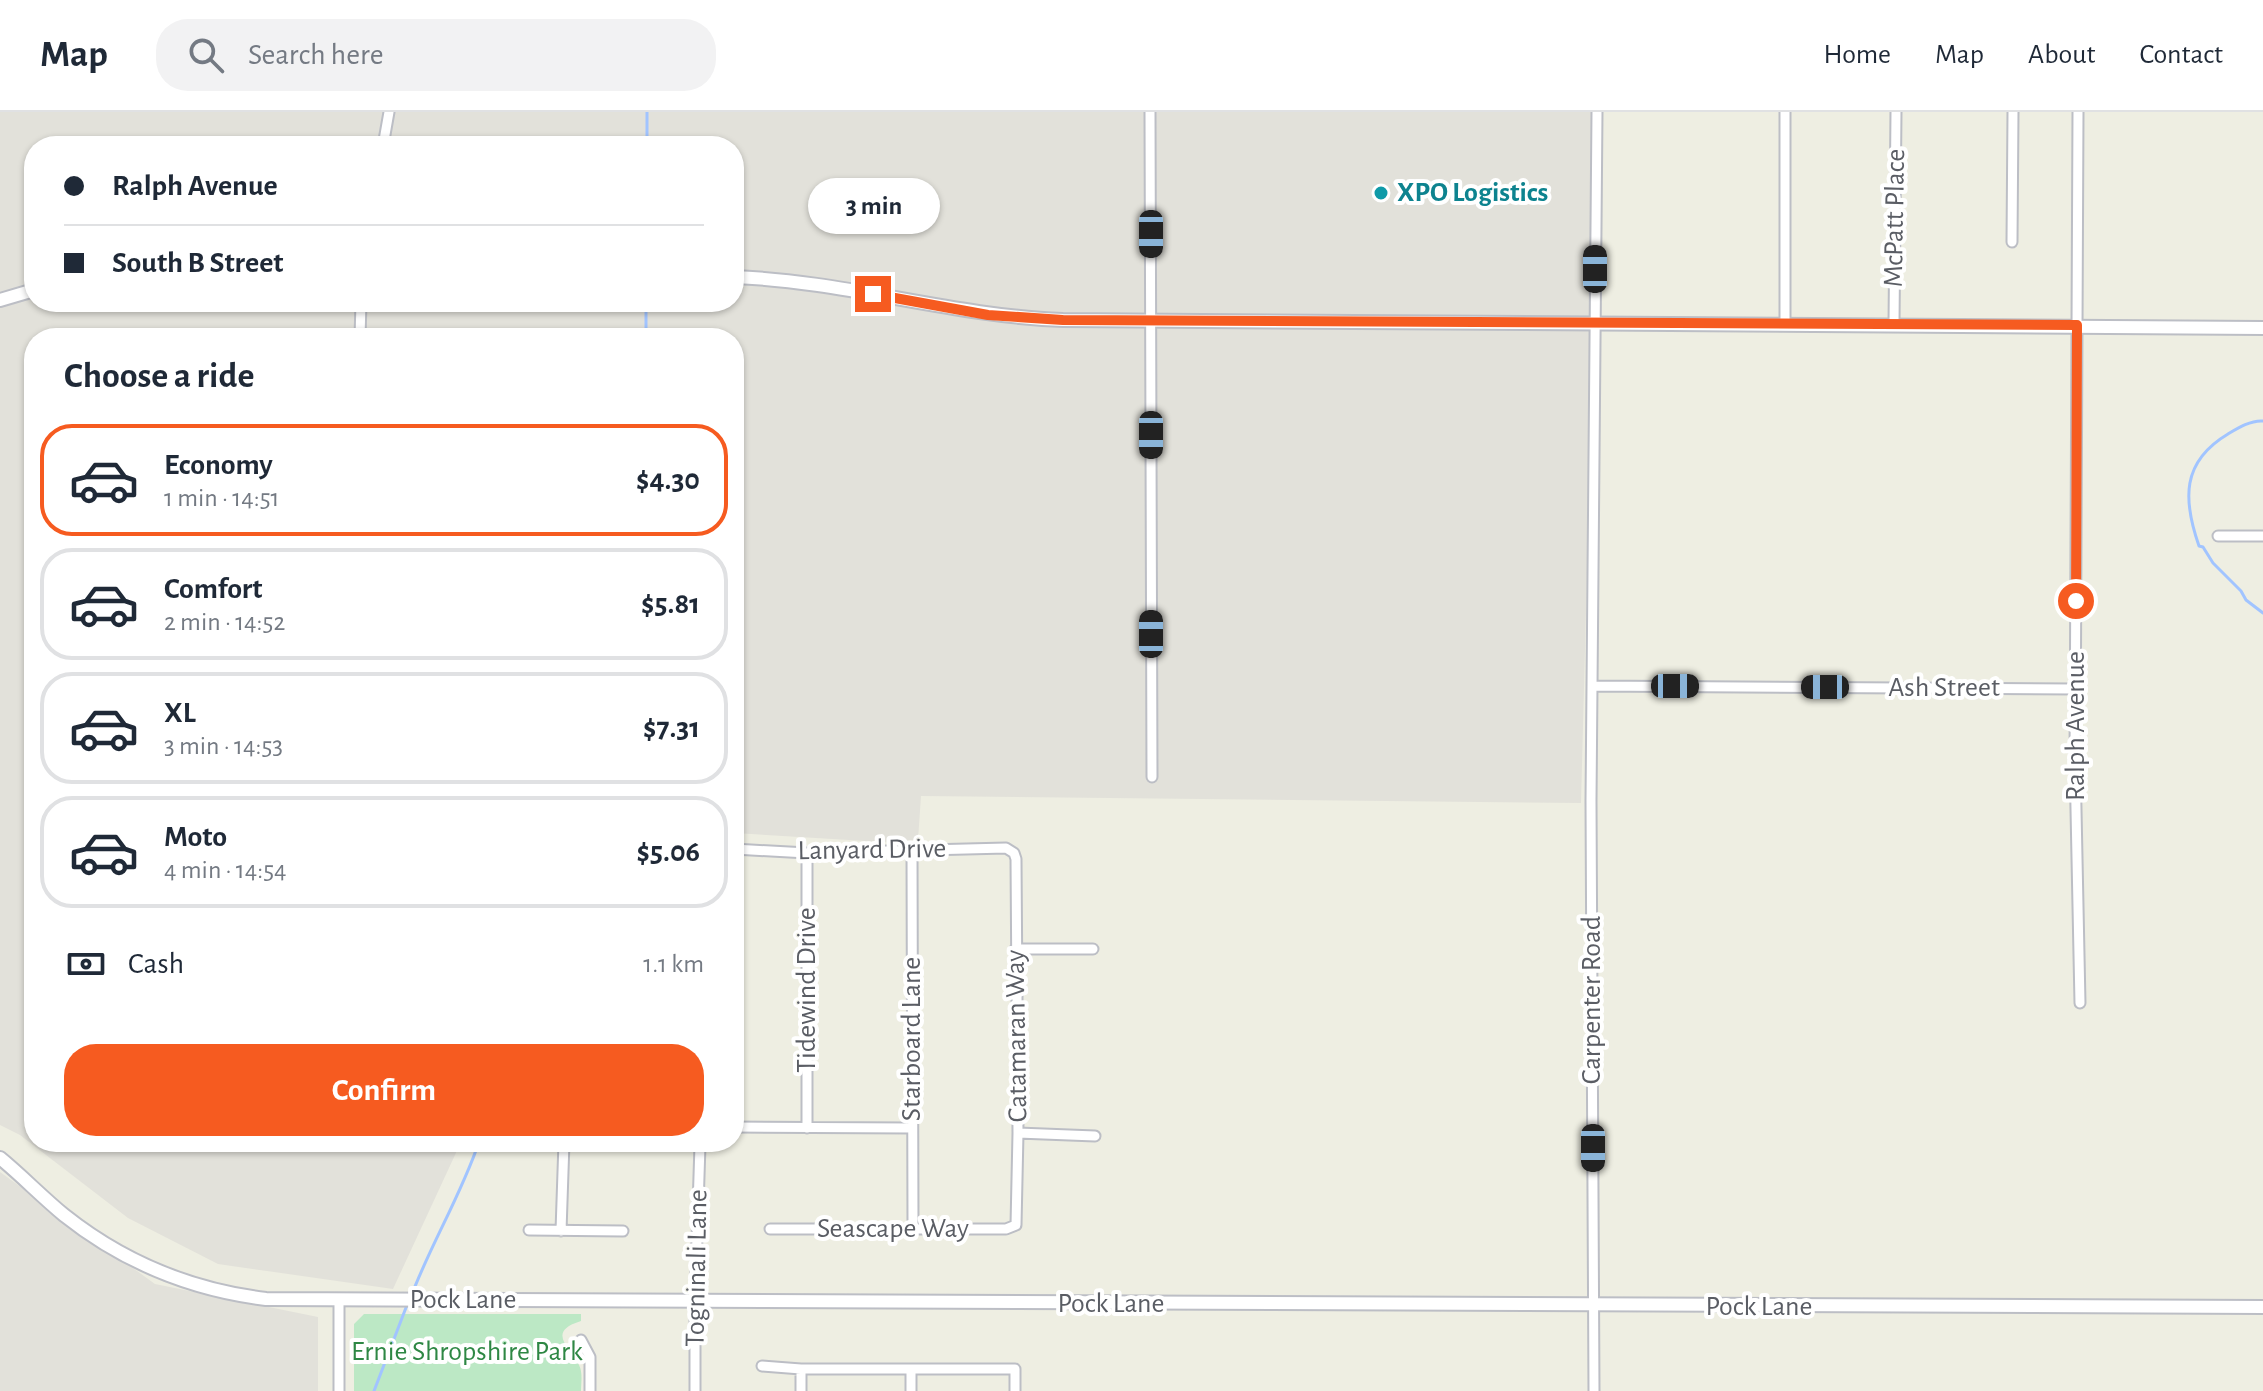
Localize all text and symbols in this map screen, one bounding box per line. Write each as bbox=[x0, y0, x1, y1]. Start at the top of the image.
search box bbox=[156, 19, 716, 91]
icon: search bbox=[184, 33, 228, 77]
text: Map bbox=[40, 36, 108, 74]
text: Search here bbox=[248, 40, 384, 70]
text: Home bbox=[1824, 41, 1891, 69]
text: Map bbox=[1935, 41, 1984, 69]
text: About bbox=[2028, 41, 2096, 69]
text: Contact bbox=[2140, 41, 2223, 69]
street label: McPatt Place bbox=[1880, 148, 1910, 288]
text: Ralph Avenue bbox=[112, 171, 278, 201]
callout: 3 min bbox=[807, 178, 939, 234]
place label: XPO Logistics bbox=[1397, 179, 1548, 207]
marker: XPO Logistics bbox=[1372, 184, 1390, 202]
text: 3 min bbox=[846, 193, 902, 219]
car bbox=[1139, 210, 1163, 258]
car bbox=[1583, 245, 1607, 293]
text: South B Street bbox=[112, 248, 283, 278]
route end bbox=[855, 276, 891, 312]
text: Choose a ride bbox=[64, 358, 254, 394]
car bbox=[1139, 411, 1163, 459]
icon: car bbox=[68, 444, 140, 516]
text: Economy bbox=[164, 450, 273, 480]
text: $4.30 bbox=[636, 465, 700, 495]
text: 1 min · 14:51 bbox=[164, 485, 280, 511]
icon: car bbox=[68, 568, 140, 640]
text: Comfort bbox=[164, 574, 263, 604]
route start bbox=[2058, 583, 2094, 619]
text: $5.81 bbox=[641, 589, 700, 619]
text: 2 min · 14:52 bbox=[164, 609, 285, 635]
car bbox=[1139, 610, 1163, 658]
street label: Ralph Avenue bbox=[2062, 651, 2090, 801]
car bbox=[1651, 674, 1699, 698]
street label: Ash Street bbox=[1888, 674, 2000, 702]
car bbox=[1801, 675, 1849, 699]
icon: car bbox=[68, 692, 140, 764]
text: XL bbox=[164, 698, 196, 728]
text: $7.31 bbox=[643, 713, 700, 743]
text: 3 min · 14:53 bbox=[164, 733, 283, 759]
icon: car bbox=[68, 816, 140, 888]
text: Moto bbox=[164, 822, 227, 852]
street label: Lanyard Drive bbox=[797, 835, 947, 865]
text: $5.06 bbox=[637, 837, 700, 867]
text: 4 min · 14:54 bbox=[164, 857, 287, 883]
street label: Tidewind Drive bbox=[793, 907, 821, 1073]
street label: Carpenter Road bbox=[1578, 916, 1606, 1084]
icon: cash bbox=[64, 942, 108, 986]
text: Cash bbox=[128, 949, 184, 979]
street label: Catamaran Way bbox=[1001, 949, 1033, 1123]
text: 1.1 km bbox=[643, 951, 704, 977]
street label: Starboard Lane bbox=[898, 957, 926, 1121]
button: Confirm bbox=[64, 1044, 704, 1136]
car bbox=[1581, 1124, 1605, 1172]
street label: Togninali Lane bbox=[682, 1189, 712, 1347]
street label: Seascape Way bbox=[817, 1215, 969, 1243]
street label: Pock Lane bbox=[410, 1286, 516, 1314]
street label: Pock Lane bbox=[1058, 1290, 1164, 1318]
street label: Pock Lane bbox=[1706, 1293, 1812, 1321]
park label: Ernie Shropshire Park bbox=[351, 1338, 583, 1366]

